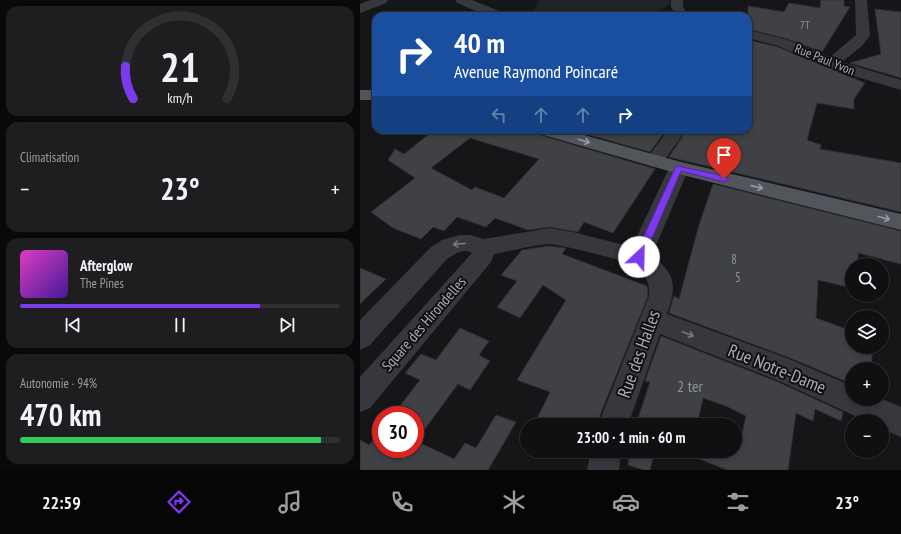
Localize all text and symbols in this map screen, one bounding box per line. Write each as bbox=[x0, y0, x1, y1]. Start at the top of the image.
house number: 7T bbox=[800, 18, 810, 32]
text: 40 m bbox=[454, 24, 505, 61]
icon: right bbox=[388, 28, 440, 80]
text: 21 bbox=[160, 40, 200, 93]
street label: Rue Paul Yvon bbox=[792, 40, 858, 79]
text: Avenue Raymond Poincaré bbox=[454, 60, 618, 83]
text: km/h bbox=[167, 88, 193, 107]
icon: left bbox=[488, 104, 510, 126]
icon: ahead bbox=[530, 104, 552, 126]
icon: ahead bbox=[572, 104, 594, 126]
icon: right bbox=[614, 104, 636, 126]
one-way arrow bbox=[577, 138, 590, 145]
pin bbox=[707, 138, 741, 179]
icon: arrive bbox=[713, 144, 735, 166]
text: Climatisation bbox=[20, 149, 79, 166]
text: 23° bbox=[160, 169, 200, 208]
text: − bbox=[20, 175, 29, 203]
text: + bbox=[331, 175, 340, 203]
one-way arrow bbox=[751, 183, 764, 191]
one-way arrow bbox=[877, 215, 890, 222]
position arrow bbox=[618, 236, 660, 278]
one-way arrow bbox=[453, 240, 466, 248]
house number: 8 bbox=[731, 251, 737, 268]
text: Afterglow bbox=[80, 256, 132, 275]
map controls bbox=[845, 258, 889, 458]
button: search bbox=[845, 258, 889, 302]
house number: 5 bbox=[735, 269, 741, 286]
street label: Square des Hirondelles bbox=[377, 272, 470, 375]
text: The Pines bbox=[80, 275, 124, 292]
street label: Rue des Halles bbox=[612, 307, 665, 401]
button: layers bbox=[845, 310, 889, 354]
icon: previous bbox=[62, 314, 84, 336]
icon: pause bbox=[169, 314, 191, 336]
icon: next bbox=[276, 314, 298, 336]
one-way arrow bbox=[682, 330, 694, 338]
street label: Rue Notre-Dame bbox=[725, 338, 829, 399]
button: + bbox=[845, 362, 889, 406]
text: Autonomie · 94% bbox=[20, 375, 97, 392]
house number: 2 ter bbox=[677, 376, 704, 396]
text: 470 km bbox=[20, 395, 101, 434]
speed limit sign: 30 bbox=[372, 406, 424, 458]
button: − bbox=[845, 414, 889, 458]
text: 23:00 · 1 min · 60 m bbox=[577, 428, 685, 447]
icon: directions bbox=[165, 488, 193, 516]
icon: music bbox=[276, 488, 304, 516]
icon: phone bbox=[388, 488, 416, 516]
icon: climate bbox=[500, 488, 528, 516]
icon: car bbox=[612, 488, 640, 516]
icon: filters bbox=[724, 488, 752, 516]
text: 22:59 bbox=[42, 491, 81, 514]
text: 23° bbox=[835, 491, 859, 514]

